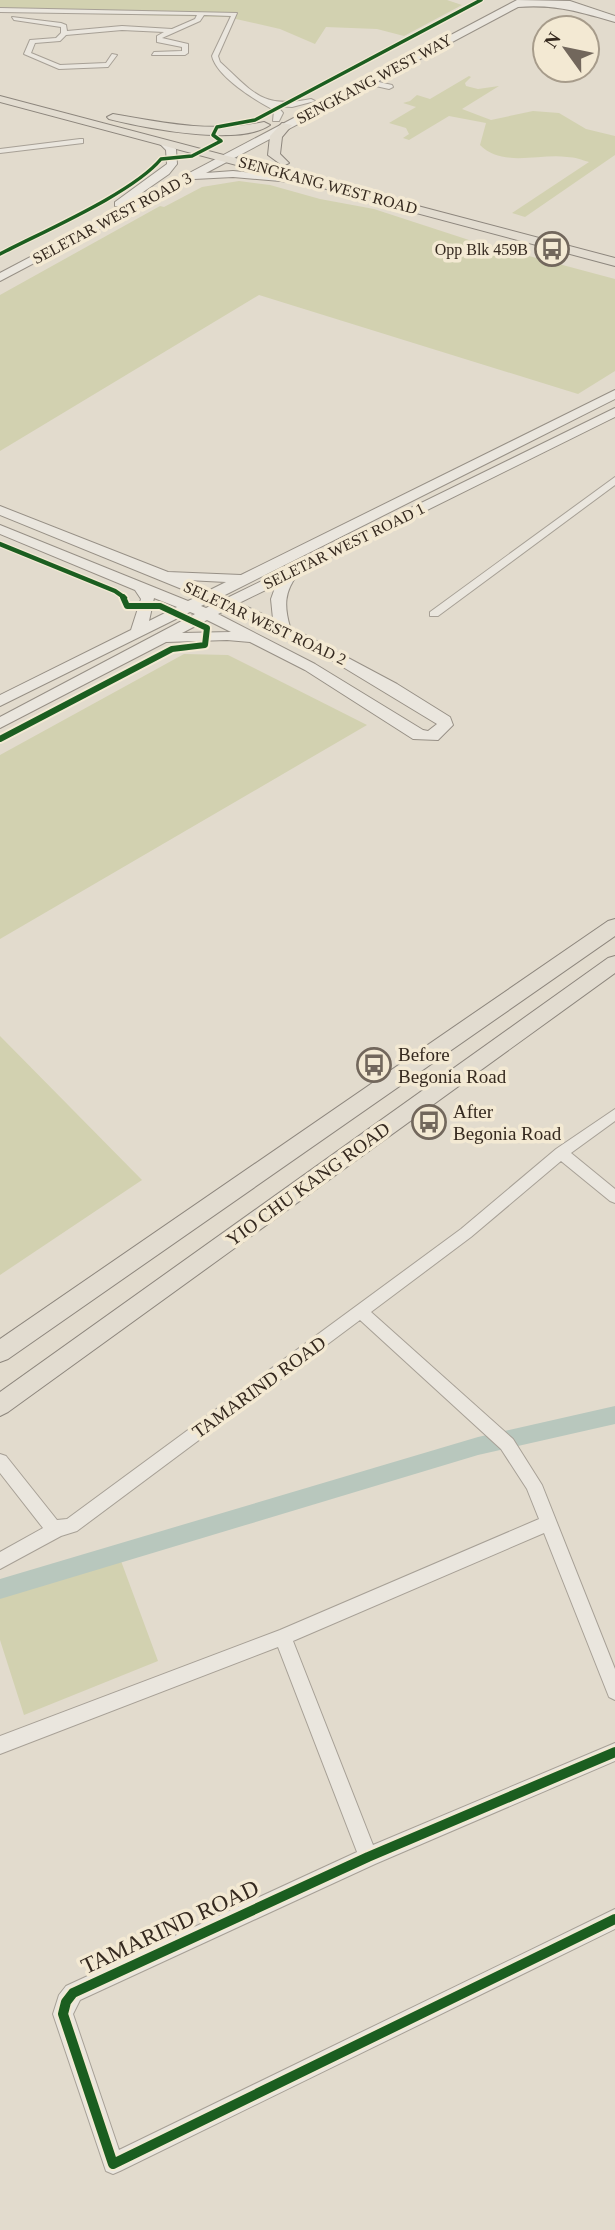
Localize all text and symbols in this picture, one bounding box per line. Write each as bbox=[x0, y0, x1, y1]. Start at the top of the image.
north arrow bbox=[531, 14, 601, 84]
text: N bbox=[540, 28, 565, 51]
street label: SENGKANG WEST WAY bbox=[293, 31, 455, 127]
street label: SENGKANG WEST ROAD bbox=[237, 153, 419, 217]
street label: SELETAR WEST ROAD 3 bbox=[30, 169, 194, 267]
bus stop icon: Opp Blk 459B bbox=[533, 230, 571, 268]
place label: Opp Blk 459B bbox=[435, 241, 528, 259]
street label: SELETAR WEST ROAD 1 bbox=[261, 500, 427, 592]
street label: SELETAR WEST ROAD 2 bbox=[181, 578, 349, 668]
place label: Before Begonia Road bbox=[398, 1044, 507, 1087]
bus stop icon: Before Begonia Road bbox=[355, 1046, 393, 1084]
place label: After Begonia Road bbox=[453, 1101, 562, 1144]
bus stop icon: After Begonia Road bbox=[410, 1103, 448, 1141]
street label: YIO CHU KANG ROAD bbox=[222, 1118, 394, 1250]
street label: TAMARIND ROAD bbox=[188, 1332, 330, 1442]
street label: TAMARIND ROAD bbox=[77, 1875, 263, 1979]

